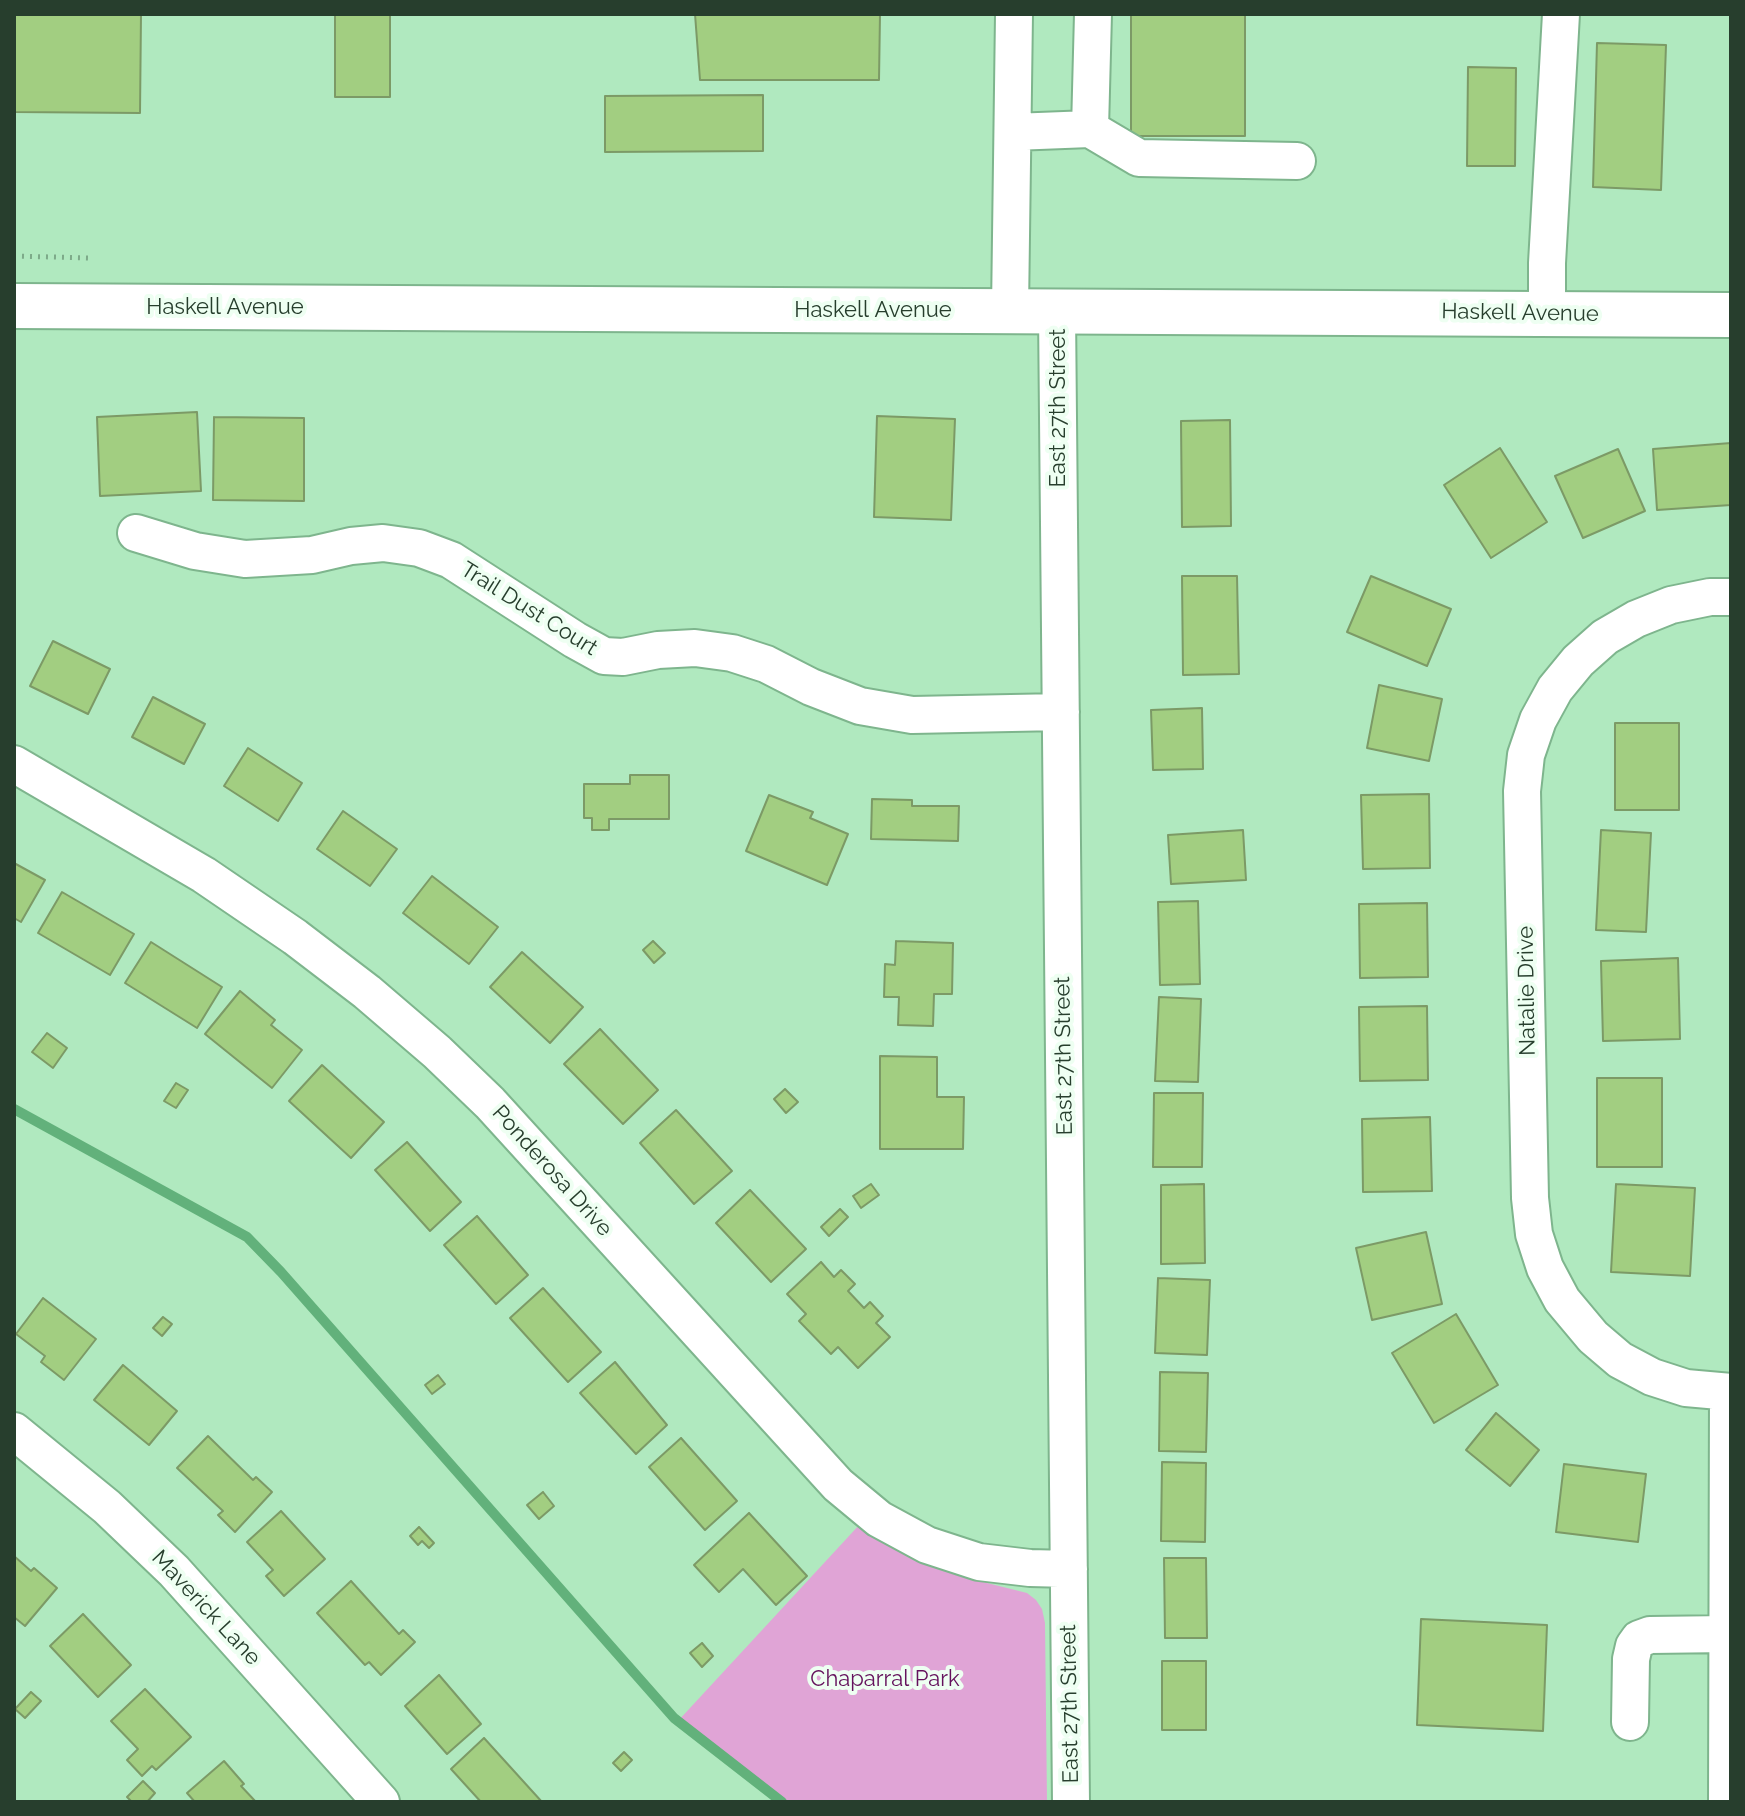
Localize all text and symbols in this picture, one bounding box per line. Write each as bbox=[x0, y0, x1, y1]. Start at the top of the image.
street label: Haskell Avenue bbox=[146, 294, 304, 320]
street label: Haskell Avenue bbox=[794, 297, 952, 323]
street label: Haskell Avenue bbox=[1441, 298, 1599, 328]
street label: East 27th Street bbox=[1045, 329, 1071, 487]
street label: Trail Dust Court bbox=[456, 556, 602, 662]
street label: Natalie Drive bbox=[1513, 926, 1541, 1056]
street label: East 27th Street bbox=[1049, 976, 1079, 1136]
street label: Ponderosa Drive bbox=[486, 1100, 618, 1242]
street label: Maverick Lane bbox=[146, 1545, 266, 1671]
street label: East 27th Street bbox=[1055, 1624, 1085, 1784]
park label: Chaparral Park bbox=[810, 1666, 960, 1692]

